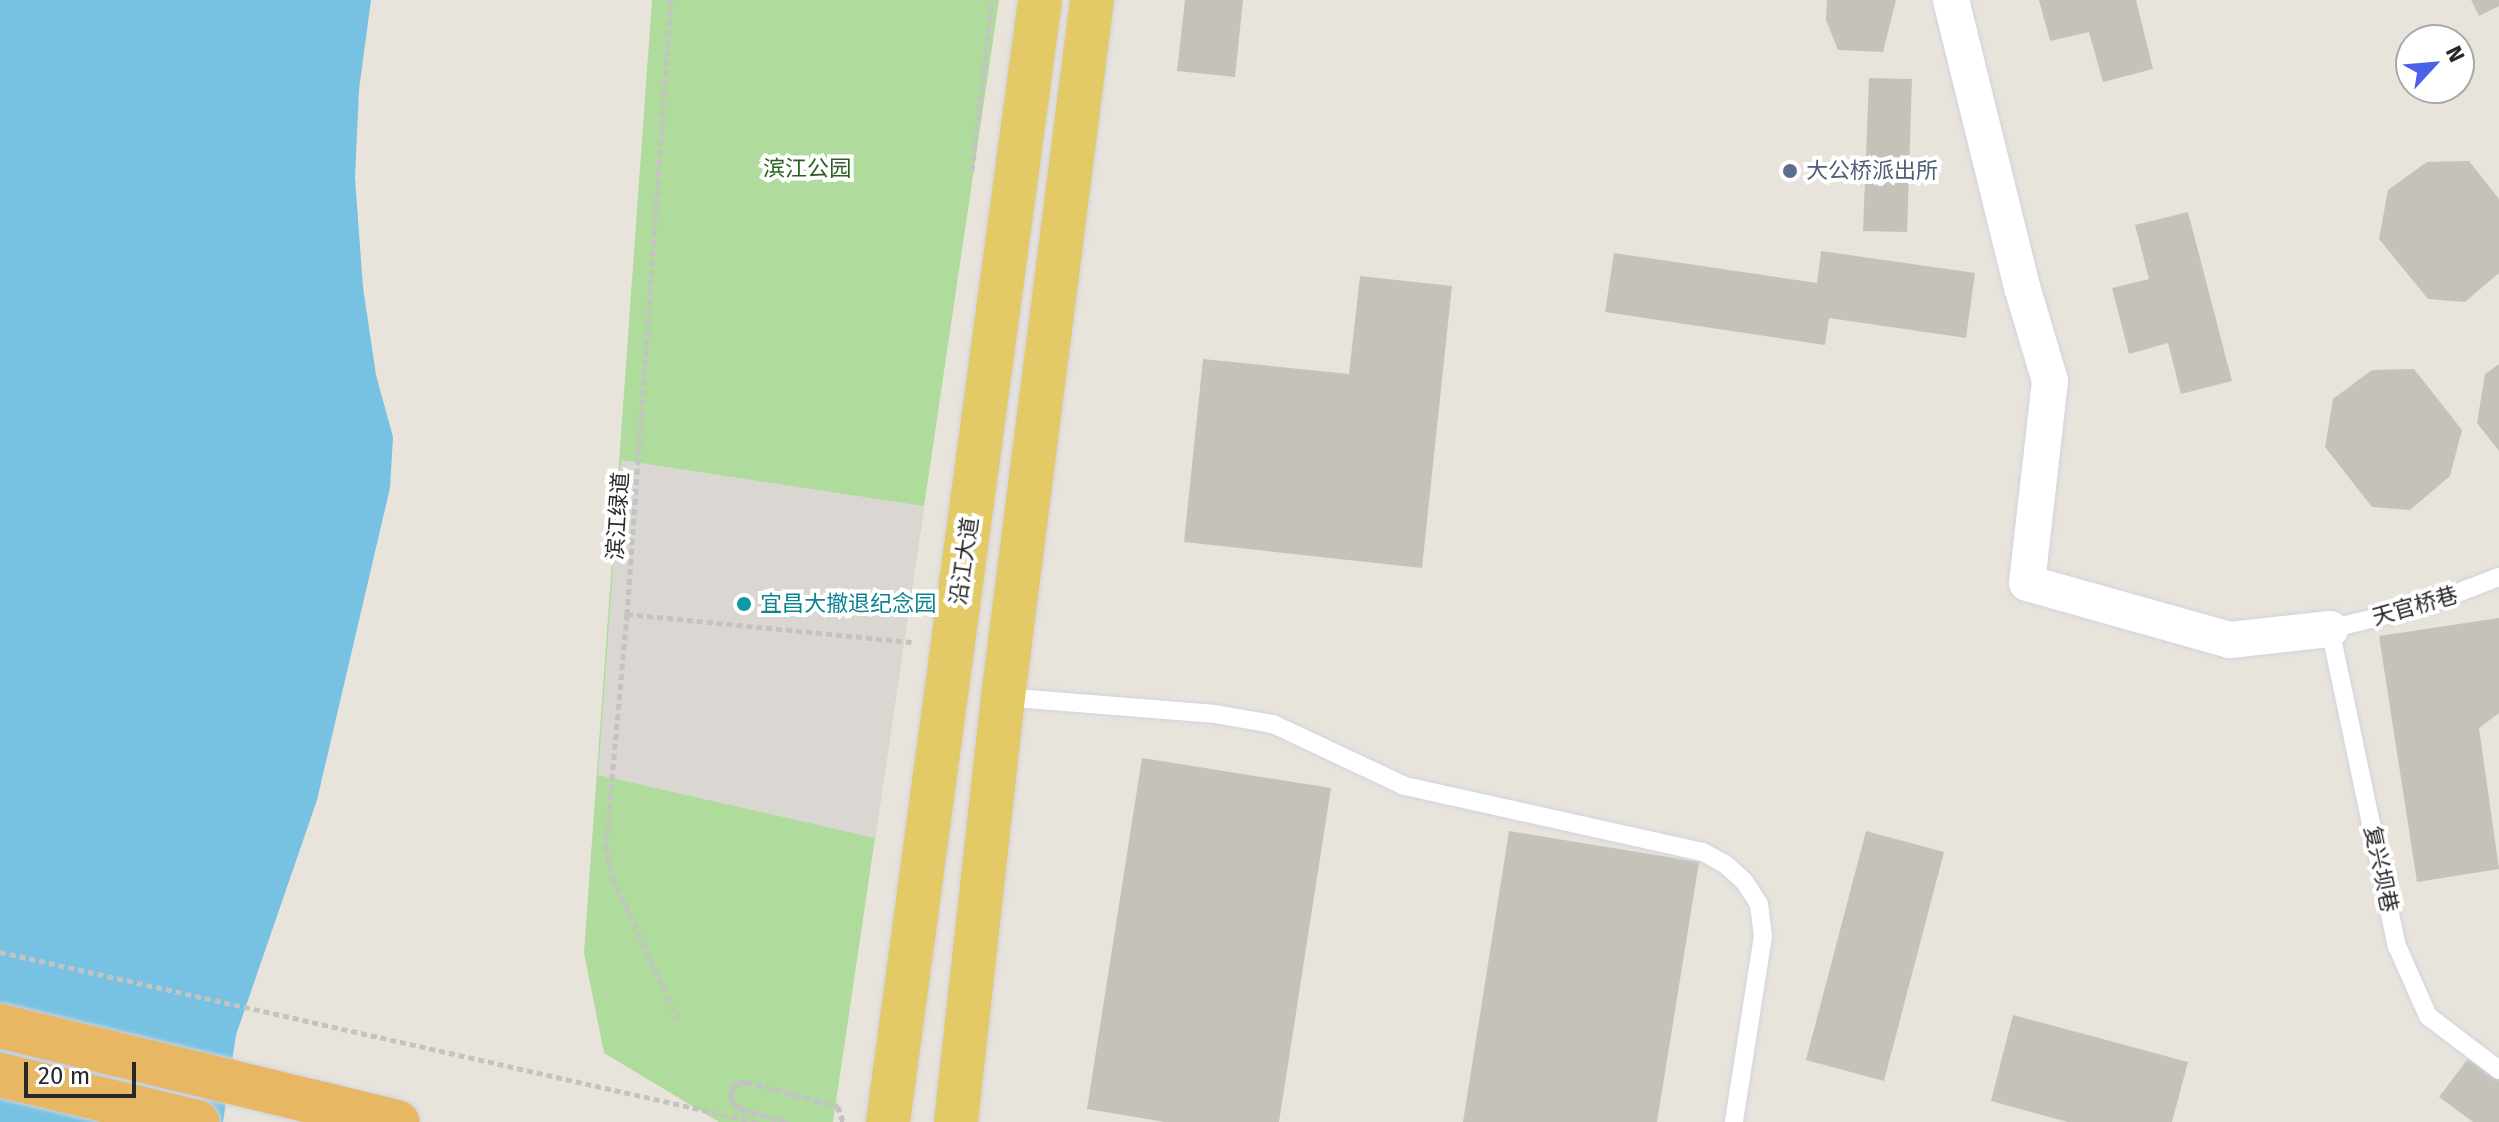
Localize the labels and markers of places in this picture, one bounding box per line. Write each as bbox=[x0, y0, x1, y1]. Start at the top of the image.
place label: 大公桥派出所 bbox=[1806, 158, 1938, 184]
marker: 大公桥派出所 bbox=[1781, 162, 1799, 180]
place label: 宜昌大撤退纪念园 bbox=[760, 591, 936, 617]
marker: 宜昌大撤退纪念园 bbox=[735, 595, 753, 613]

